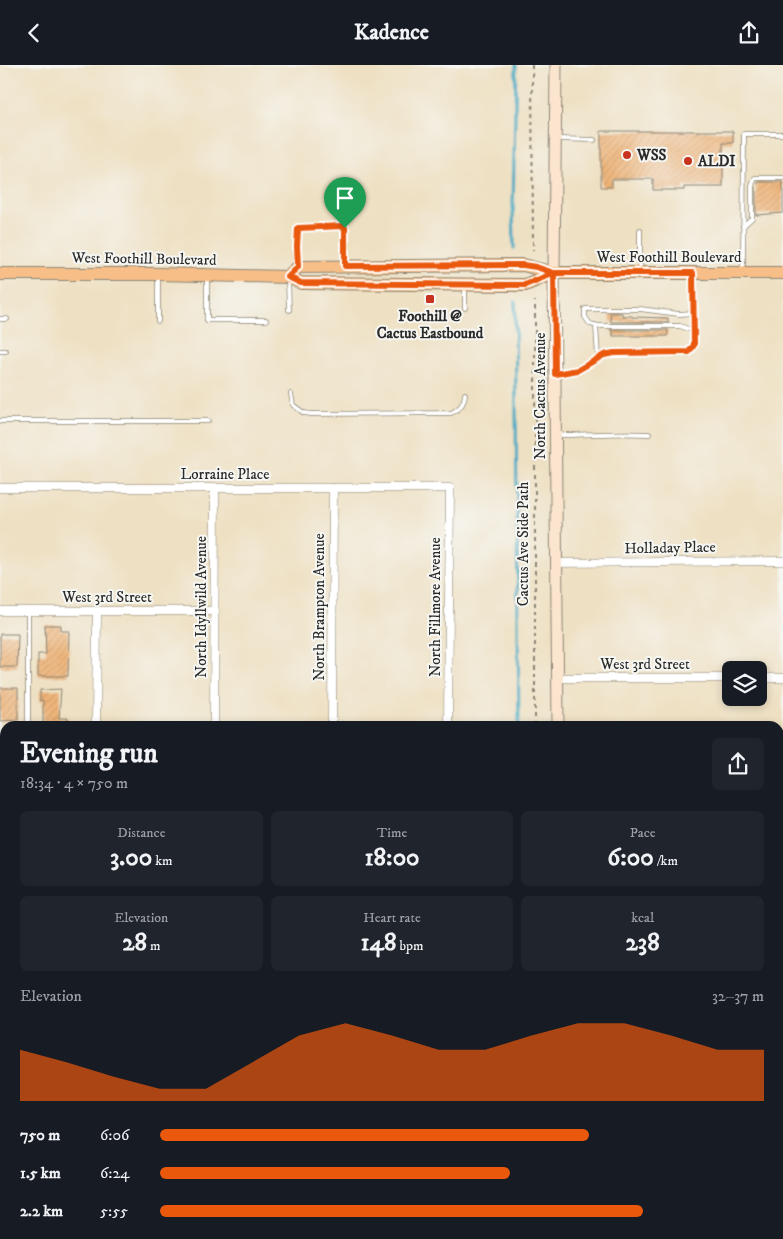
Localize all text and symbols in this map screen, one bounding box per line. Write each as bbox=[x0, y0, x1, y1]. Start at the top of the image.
icon: back bbox=[20, 19, 48, 47]
text: Kadence bbox=[354, 19, 429, 46]
icon: share bbox=[735, 19, 763, 47]
place label: WSS bbox=[636, 146, 667, 165]
marker: WSS bbox=[621, 149, 633, 161]
place label: ALDI bbox=[697, 152, 736, 171]
marker: ALDI bbox=[682, 155, 694, 167]
pin bbox=[324, 177, 366, 228]
icon: arrive bbox=[331, 184, 359, 212]
street label: West Foothill Boulevard bbox=[70, 248, 217, 270]
street label: West Foothill Boulevard bbox=[596, 248, 742, 267]
marker: Foothill @ Cactus Eastbound bbox=[424, 293, 436, 305]
place label: Foothill @ Cactus Eastbound bbox=[377, 307, 484, 343]
street label: North Cactus Avenue bbox=[531, 332, 550, 460]
street label: Lorraine Place bbox=[181, 465, 269, 484]
street label: Cactus Ave Side Path bbox=[514, 482, 533, 606]
street label: North Brampton Avenue bbox=[310, 533, 329, 681]
street label: North Idyllwild Avenue bbox=[192, 536, 211, 678]
street label: North Fillmore Avenue bbox=[426, 537, 445, 677]
street label: Holladay Place bbox=[624, 538, 716, 558]
street label: West 3rd Street bbox=[61, 588, 152, 607]
street label: West 3rd Street bbox=[599, 655, 690, 674]
map controls bbox=[722, 661, 767, 706]
button: layers bbox=[722, 661, 767, 706]
text: Evening run bbox=[20, 736, 158, 771]
button: share bbox=[712, 738, 764, 790]
text: 18:34 · 4 × 750 m bbox=[20, 773, 128, 793]
text: Distance bbox=[117, 824, 165, 842]
text: Time bbox=[377, 824, 407, 842]
text: Pace bbox=[630, 824, 656, 842]
text: 3.00 bbox=[110, 842, 152, 873]
text: 18:00 bbox=[364, 842, 420, 873]
text: 6:00 bbox=[607, 842, 654, 873]
text: km bbox=[152, 852, 173, 870]
text: /km bbox=[654, 852, 678, 870]
text: Elevation bbox=[114, 909, 168, 927]
text: Heart rate bbox=[363, 909, 421, 927]
text: kcal bbox=[631, 909, 654, 927]
text: 28 bbox=[122, 927, 147, 958]
text: 148 bbox=[360, 927, 396, 958]
text: 238 bbox=[626, 927, 660, 958]
text: m bbox=[147, 937, 160, 955]
text: bpm bbox=[396, 937, 424, 955]
text: Elevation bbox=[20, 986, 82, 1006]
text: 32–37 m bbox=[712, 986, 764, 1006]
text: 750 m bbox=[20, 1125, 60, 1145]
text: 6:06 bbox=[100, 1125, 129, 1145]
text: 1.5 km bbox=[20, 1163, 61, 1183]
text: 6:24 bbox=[100, 1163, 130, 1183]
text: 2.2 km bbox=[20, 1201, 63, 1221]
text: 5:55 bbox=[100, 1201, 128, 1221]

